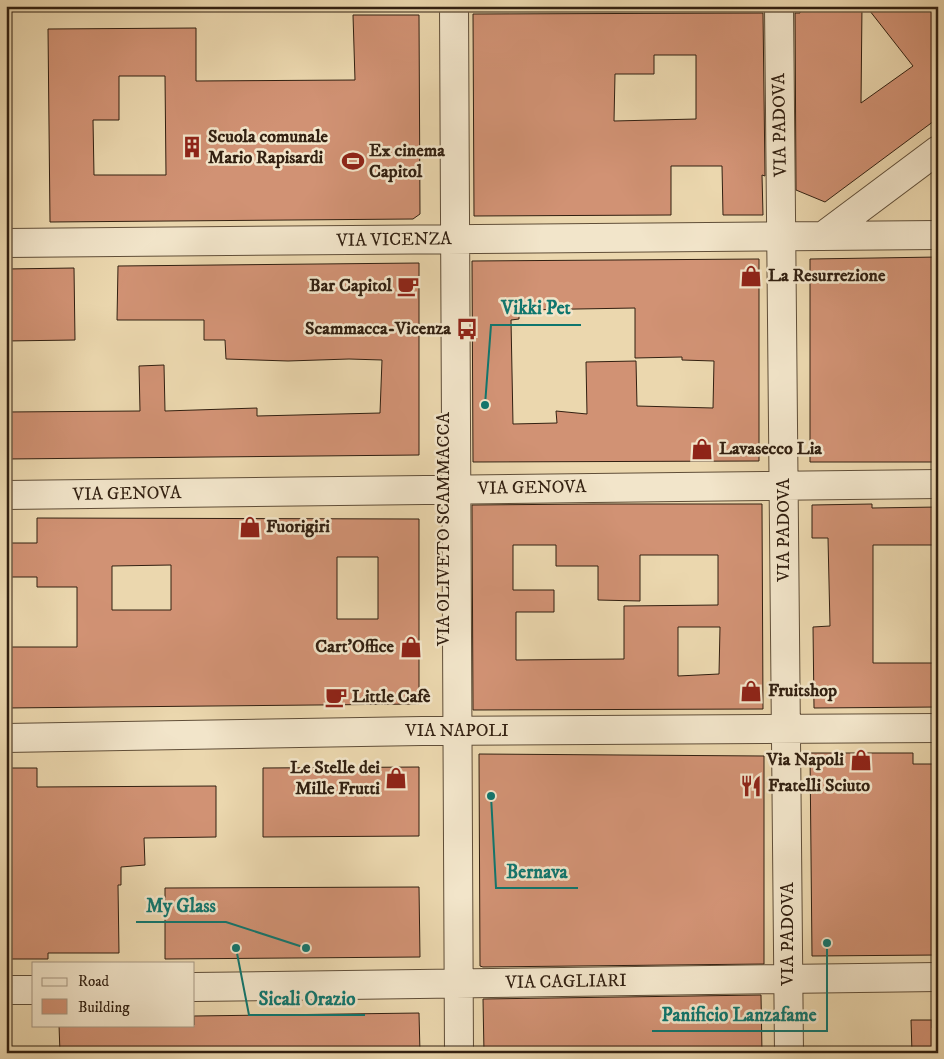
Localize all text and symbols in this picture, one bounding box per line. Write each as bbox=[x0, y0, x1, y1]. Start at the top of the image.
street label: VIA PADOVA bbox=[768, 72, 792, 178]
place label: Scuola comunale Mario Rapisardi bbox=[208, 126, 329, 169]
building icon: Scuola comunale Mario Rapisardi bbox=[179, 134, 205, 160]
place label: Ex cinema Capitol bbox=[369, 140, 445, 183]
sports icon: Ex cinema Capitol bbox=[340, 148, 366, 174]
street label: VIA VICENZA bbox=[335, 228, 452, 252]
shop icon: La Resurrezione bbox=[738, 263, 764, 289]
place label: La Resurrezione bbox=[768, 265, 886, 287]
cafe icon: Bar Capitol bbox=[395, 273, 421, 299]
place label: Bar Capitol bbox=[309, 275, 393, 297]
callout: Vikki Pet bbox=[491, 291, 581, 325]
text: Vikki Pet bbox=[500, 297, 572, 320]
bus stop icon: Scammacca-Vicenza bbox=[454, 316, 480, 342]
place label: Scammacca-Vicenza bbox=[305, 318, 451, 340]
street label: VIA OLIVETO SCAMMACCA bbox=[433, 411, 455, 647]
shop icon: Lavasecco Lia bbox=[689, 436, 715, 462]
place label: Lavasecco Lia bbox=[719, 438, 822, 460]
street label: VIA GENOVA bbox=[476, 476, 587, 500]
street label: VIA PADOVA bbox=[773, 478, 795, 583]
street label: VIA GENOVA bbox=[71, 482, 182, 506]
shop icon: Fuorigiri bbox=[237, 514, 263, 540]
place label: Fuorigiri bbox=[266, 516, 330, 538]
shop icon: Cart'Office bbox=[398, 634, 424, 660]
place label: Cart'Office bbox=[315, 636, 395, 658]
shop icon: Fruitshop bbox=[738, 678, 764, 704]
place label: Fruitshop bbox=[768, 680, 837, 702]
cafe icon: Little Cafè bbox=[323, 684, 349, 710]
place label: Little Cafè bbox=[352, 686, 431, 708]
street label: VIA NAPOLI bbox=[404, 720, 509, 742]
shop icon: Via Napoli bbox=[848, 747, 874, 773]
place label: Via Napoli bbox=[766, 749, 844, 771]
place label: Le Stelle dei Mille Frutti bbox=[290, 757, 380, 800]
shop icon: Le Stelle dei Mille Frutti bbox=[383, 765, 409, 791]
restaurant icon: Fratelli Sciuto bbox=[738, 773, 764, 799]
place label: Fratelli Sciuto bbox=[768, 775, 870, 797]
callout: Bernava bbox=[496, 854, 578, 888]
text: Bernava bbox=[506, 861, 569, 884]
street label: VIA PADOVA bbox=[777, 882, 799, 987]
callout: My Glass bbox=[136, 888, 226, 922]
text: My Glass bbox=[146, 895, 217, 918]
legend bbox=[32, 962, 195, 1026]
street label: VIA CAGLIARI bbox=[504, 970, 627, 994]
text: Road bbox=[78, 972, 110, 991]
callout: Sicali Orazio bbox=[249, 981, 365, 1015]
text: Sicali Orazio bbox=[259, 988, 355, 1011]
callout: Panificio Lanzafame bbox=[652, 997, 827, 1031]
text: Building bbox=[78, 998, 130, 1017]
text: Panificio Lanzafame bbox=[661, 1004, 817, 1027]

